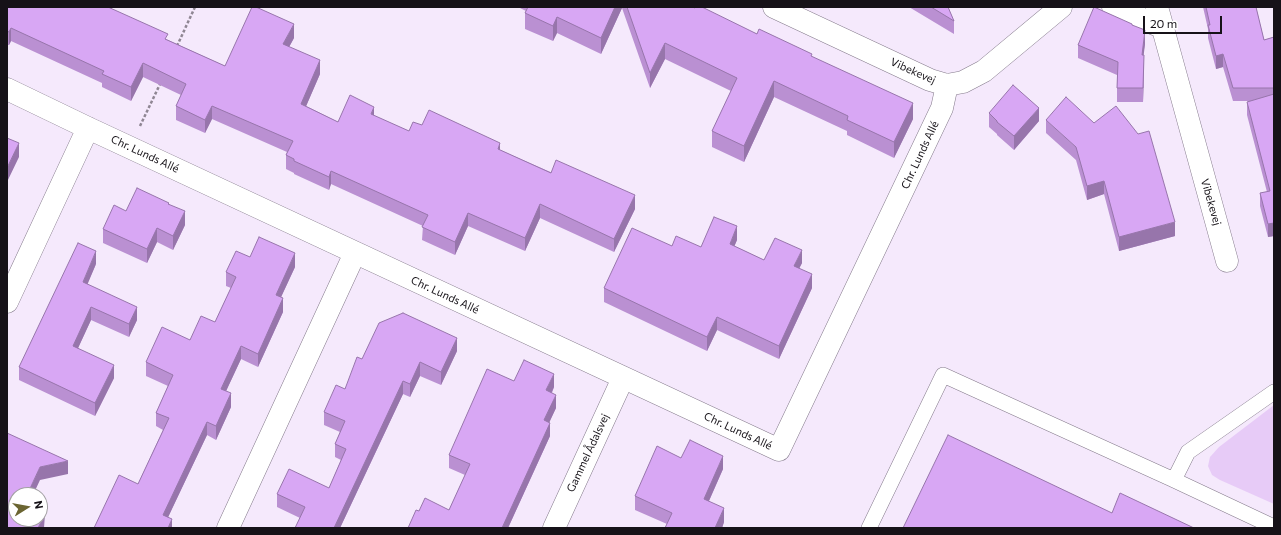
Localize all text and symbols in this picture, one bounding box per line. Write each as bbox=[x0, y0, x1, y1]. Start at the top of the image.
scale bar bbox=[1145, 8, 1224, 34]
text: 20 m bbox=[1150, 16, 1177, 30]
street label: Vibekevej bbox=[888, 55, 938, 87]
street label: Chr. Lunds Allé bbox=[898, 119, 942, 191]
street label: Chr. Lunds Allé bbox=[109, 132, 181, 176]
street label: Vibekevej bbox=[1198, 177, 1224, 227]
street label: Chr. Lunds Allé bbox=[409, 273, 481, 317]
street label: Chr. Lunds Allé bbox=[702, 409, 774, 453]
street label: Gammel Ådalsvej bbox=[564, 412, 612, 494]
north arrow bbox=[8, 487, 48, 527]
text: N bbox=[32, 500, 46, 510]

